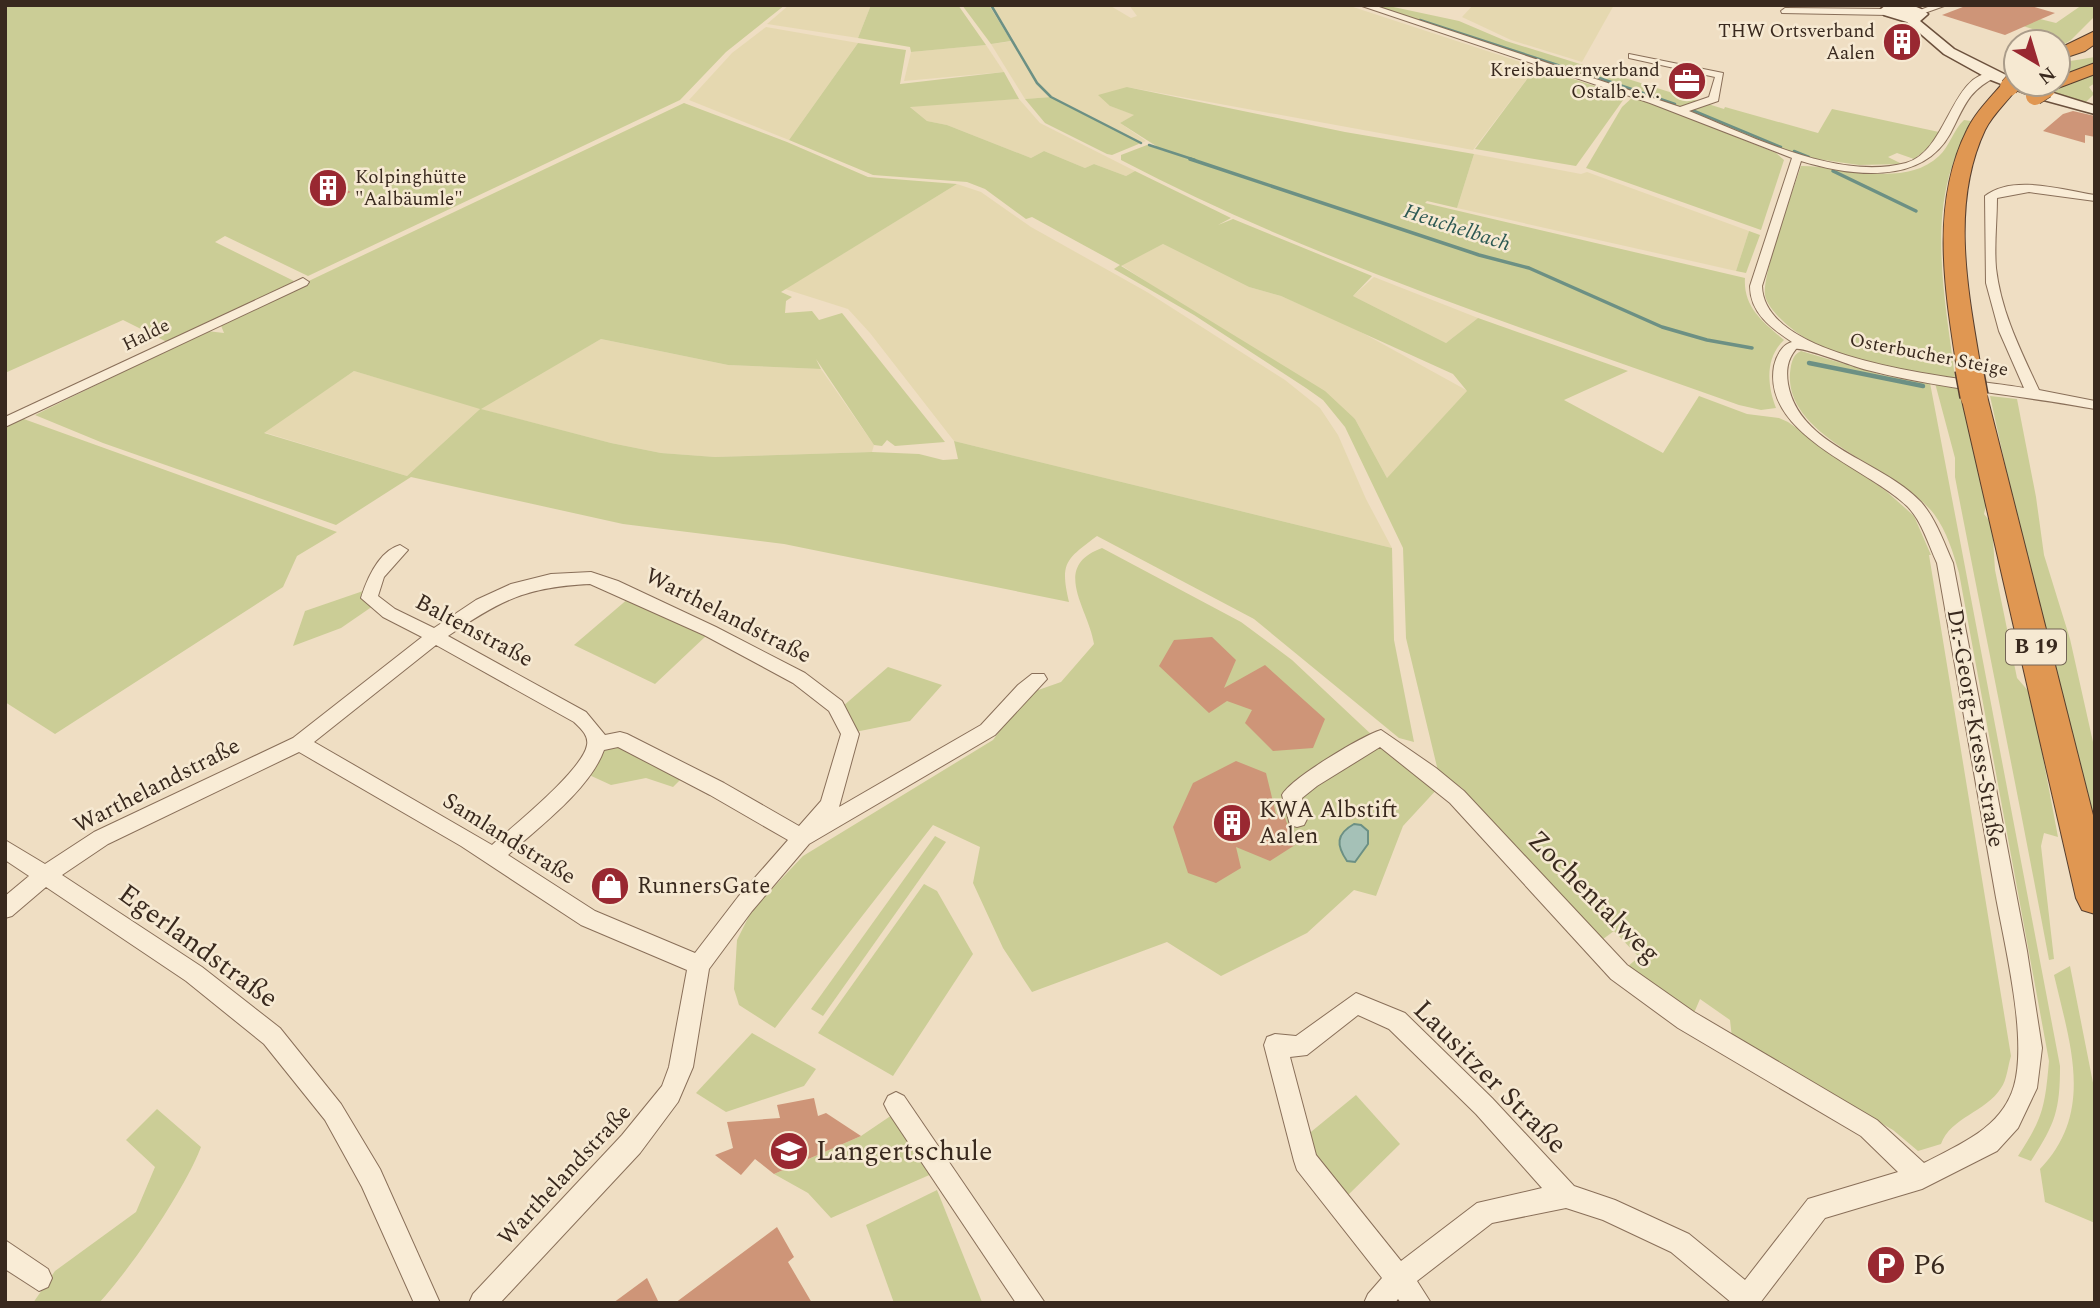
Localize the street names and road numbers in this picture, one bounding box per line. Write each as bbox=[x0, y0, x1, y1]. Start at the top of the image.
street label: Halde bbox=[117, 311, 175, 359]
street label: Osterbucher Steige bbox=[1847, 325, 2011, 385]
street label: Warthelandstraße bbox=[638, 559, 818, 673]
street label: Baltenstraße bbox=[409, 585, 539, 677]
street label: Dr.-Georg-Kress-Straße bbox=[1937, 606, 2013, 850]
road number: B 19 bbox=[2006, 630, 2066, 664]
street label: Warthelandstraße bbox=[67, 729, 247, 843]
street label: Samlandstraße bbox=[435, 784, 583, 894]
street label: Zochentalweg bbox=[1517, 820, 1671, 974]
street label: Egerlandstraße bbox=[109, 873, 287, 1019]
street label: Lausitzer Straße bbox=[1403, 990, 1577, 1164]
street label: Warthelandstraße bbox=[490, 1096, 640, 1254]

